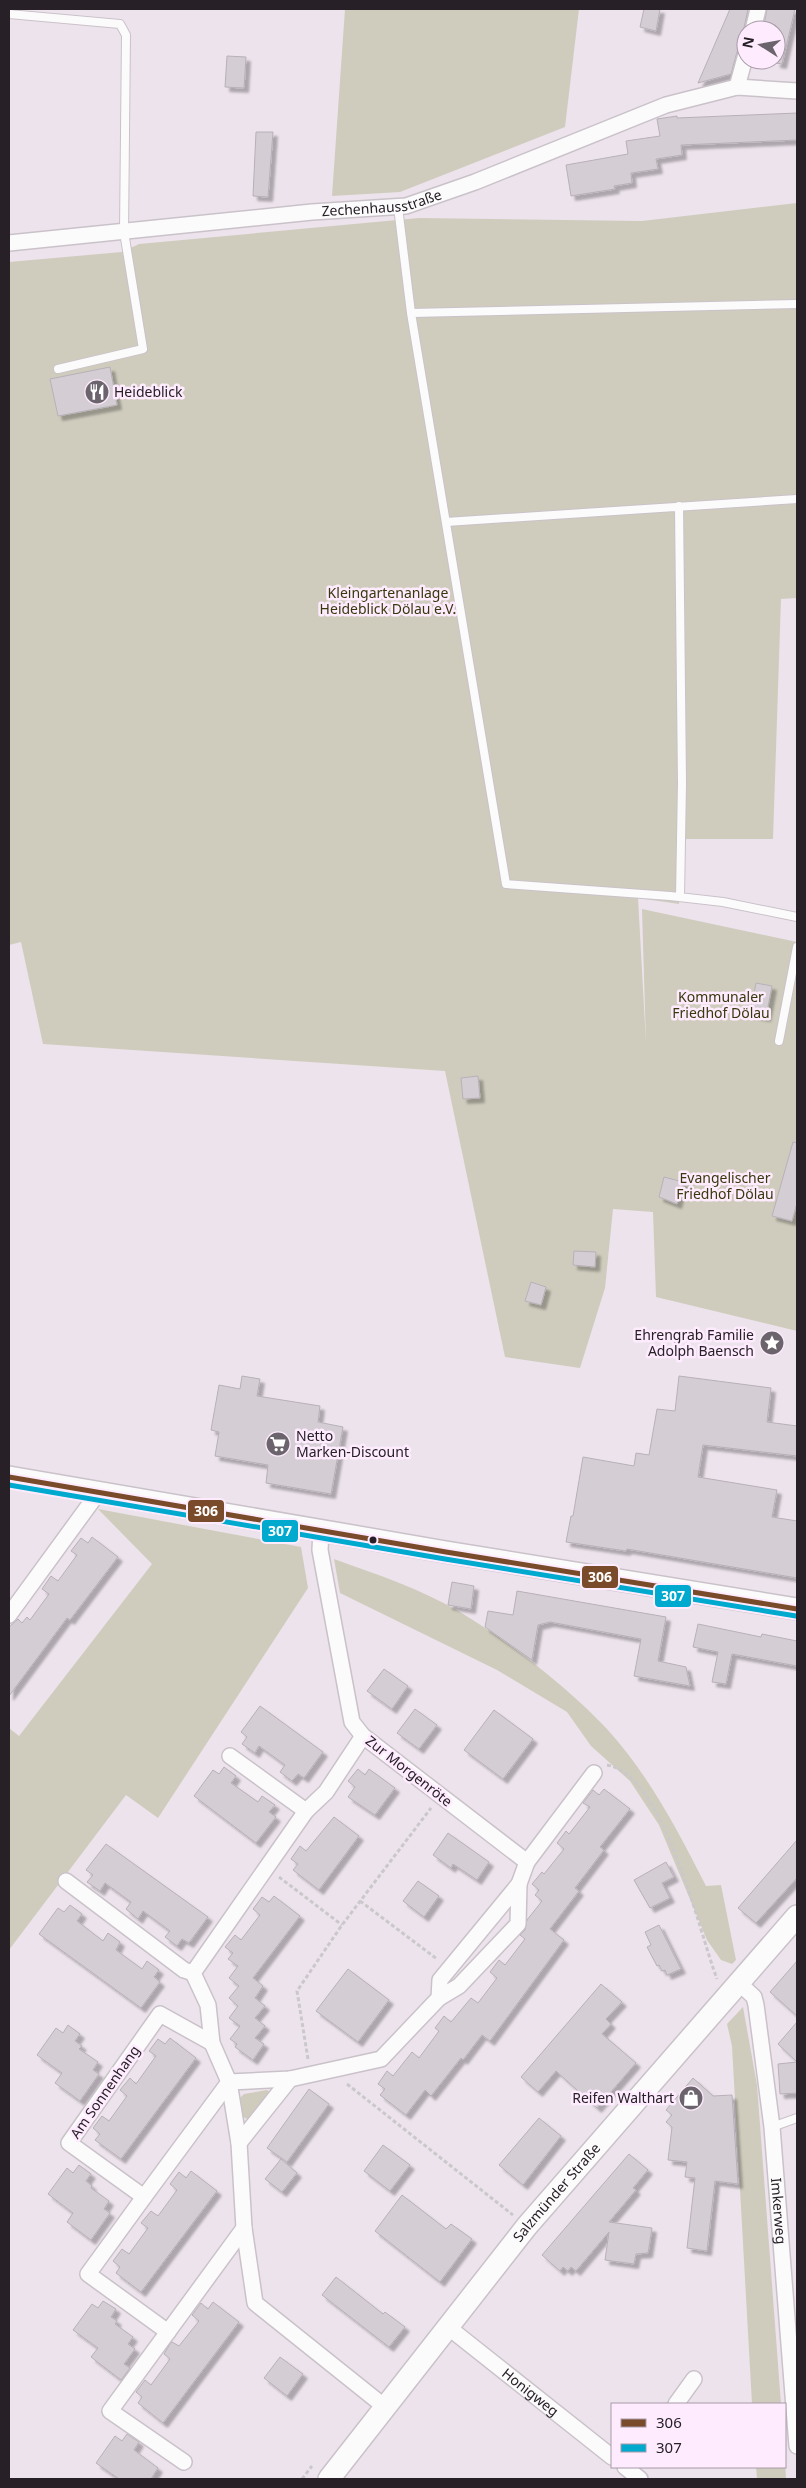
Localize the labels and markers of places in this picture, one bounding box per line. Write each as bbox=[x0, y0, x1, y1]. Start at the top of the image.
restaurant icon: Heideblick bbox=[84, 379, 110, 405]
place label: Heideblick bbox=[114, 382, 183, 401]
place label: Ehrengrab Familie Adolph Baensch bbox=[634, 1325, 754, 1360]
place icon: Ehrengrab Familie Adolph Baensch bbox=[759, 1330, 785, 1356]
place label: Netto Marken-Discount bbox=[296, 1426, 409, 1461]
supermarket icon: Netto Marken-Discount bbox=[265, 1431, 291, 1457]
unlabelled marker bbox=[368, 1535, 378, 1545]
shop icon: Reifen Walthart bbox=[678, 2085, 704, 2111]
place label: Reifen Walthart bbox=[572, 2088, 674, 2107]

